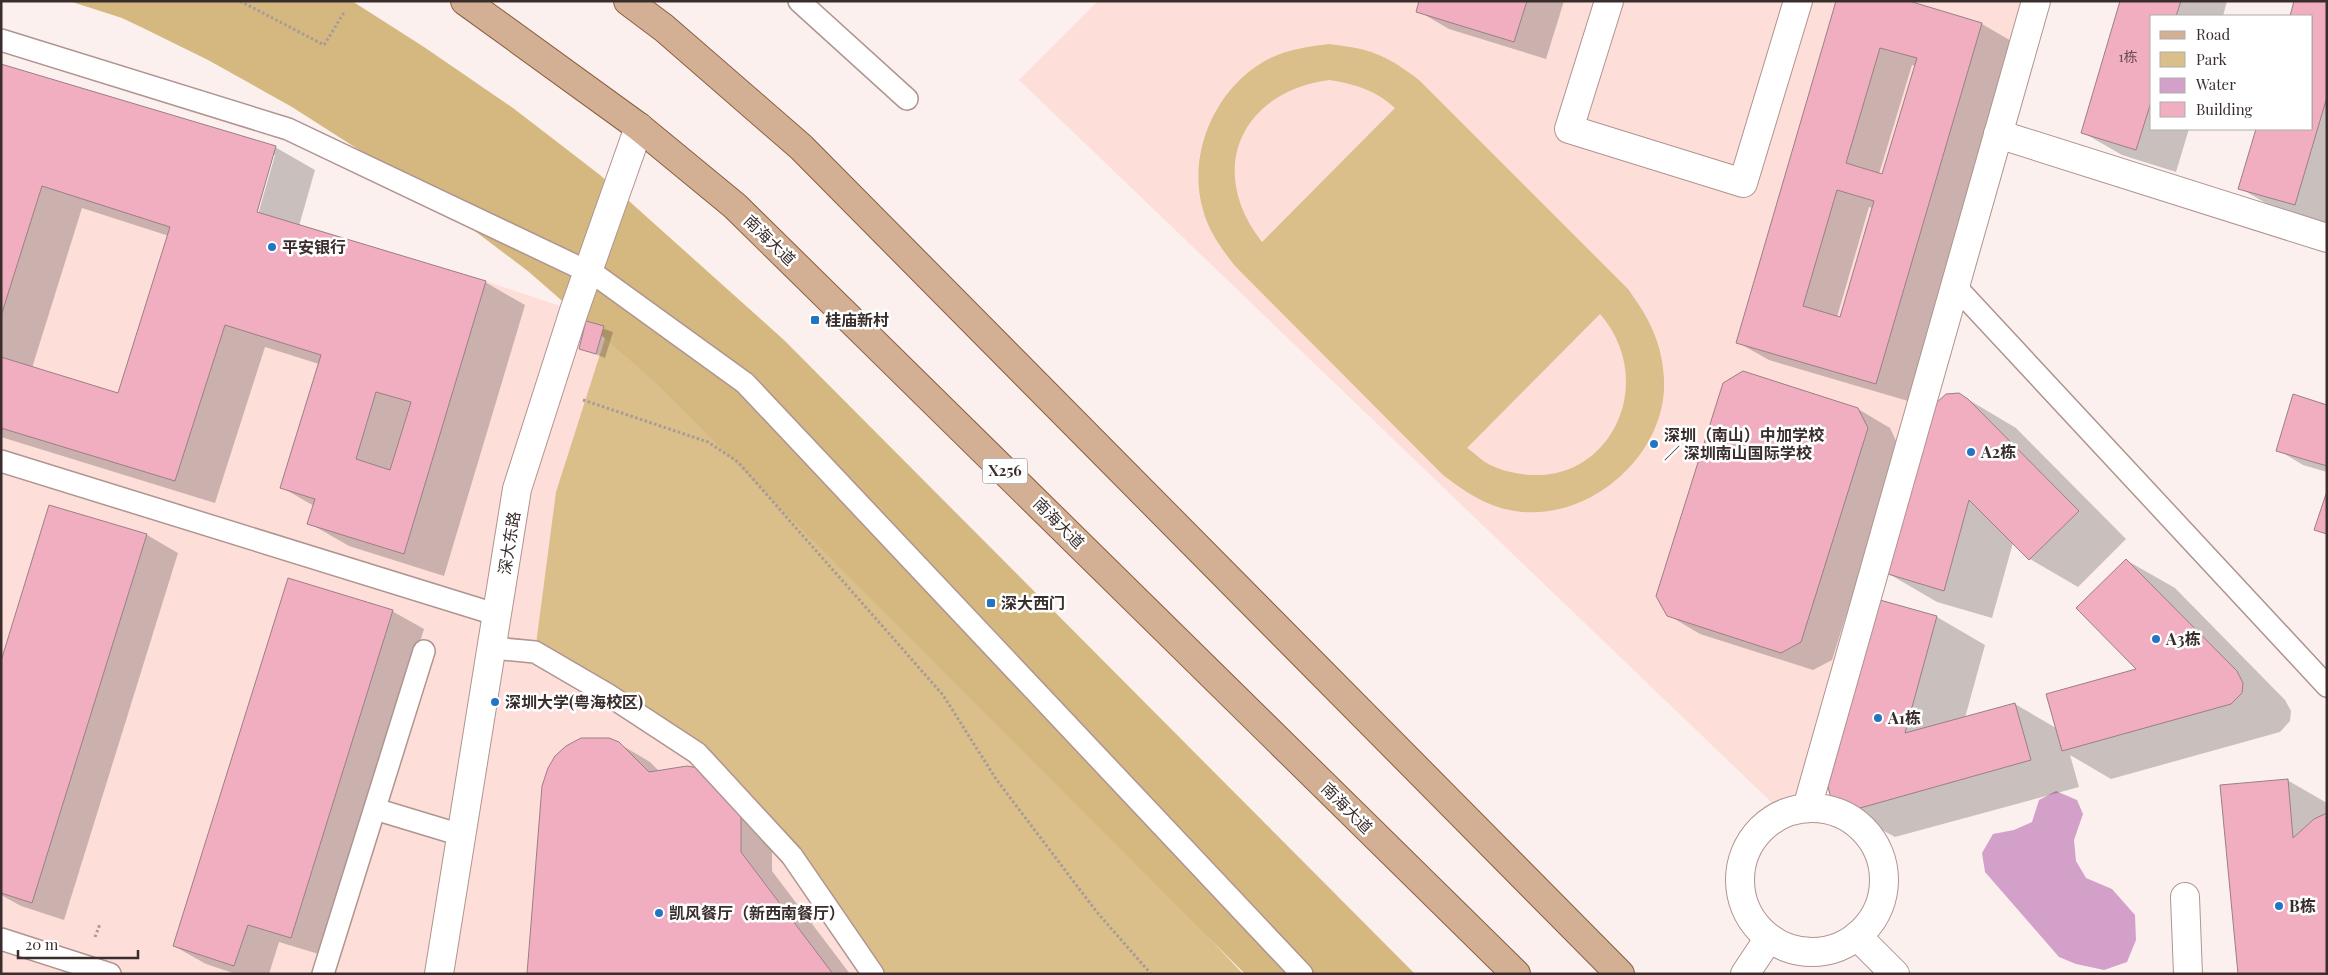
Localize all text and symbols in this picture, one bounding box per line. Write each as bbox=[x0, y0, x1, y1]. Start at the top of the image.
legend bbox=[2150, 15, 2313, 130]
text: Road bbox=[2196, 24, 2230, 44]
house number: 1栋 bbox=[2118, 47, 2138, 66]
text: Park bbox=[2196, 49, 2228, 69]
text: Water bbox=[2195, 74, 2236, 94]
text: Building bbox=[2196, 99, 2253, 119]
street label: 南海大道 bbox=[740, 210, 801, 269]
place label: 平安银行 bbox=[282, 236, 346, 257]
marker: 平安银行 bbox=[266, 241, 278, 253]
place label: 桂庙新村 bbox=[825, 309, 889, 330]
marker: 桂庙新村 bbox=[809, 314, 821, 326]
place label: 深圳（南山）中加学校 ／ 深圳南山国际学校 bbox=[1664, 424, 1825, 463]
marker: 深圳（南山）中加学校 ／ 深圳南山国际学校 bbox=[1648, 438, 1660, 450]
place label: A2栋 bbox=[1980, 441, 2016, 462]
marker: A2栋 bbox=[1965, 446, 1977, 458]
road number: X256 bbox=[982, 458, 1028, 484]
street label: 南海大道 bbox=[1029, 493, 1089, 553]
street label: 深大东路 bbox=[493, 510, 524, 576]
place label: 深大西门 bbox=[1001, 592, 1065, 613]
marker: 深大西门 bbox=[985, 597, 997, 609]
place label: A3栋 bbox=[2165, 628, 2200, 649]
marker: A3栋 bbox=[2150, 633, 2162, 645]
place label: 深圳大学(粤海校区) bbox=[505, 691, 643, 712]
marker: 深圳大学(粤海校区) bbox=[489, 696, 501, 708]
place label: A1栋 bbox=[1887, 707, 1921, 728]
marker: A1栋 bbox=[1872, 712, 1884, 724]
street label: 南海大道 bbox=[1317, 778, 1377, 838]
place label: B栋 bbox=[2289, 895, 2316, 916]
marker: B栋 bbox=[2273, 900, 2285, 912]
place label: 凯风餐厅（新西南餐厅） bbox=[669, 902, 845, 923]
marker: 凯风餐厅（新西南餐厅） bbox=[653, 907, 665, 919]
scale bar bbox=[18, 928, 138, 960]
text: 20 m bbox=[25, 934, 59, 954]

